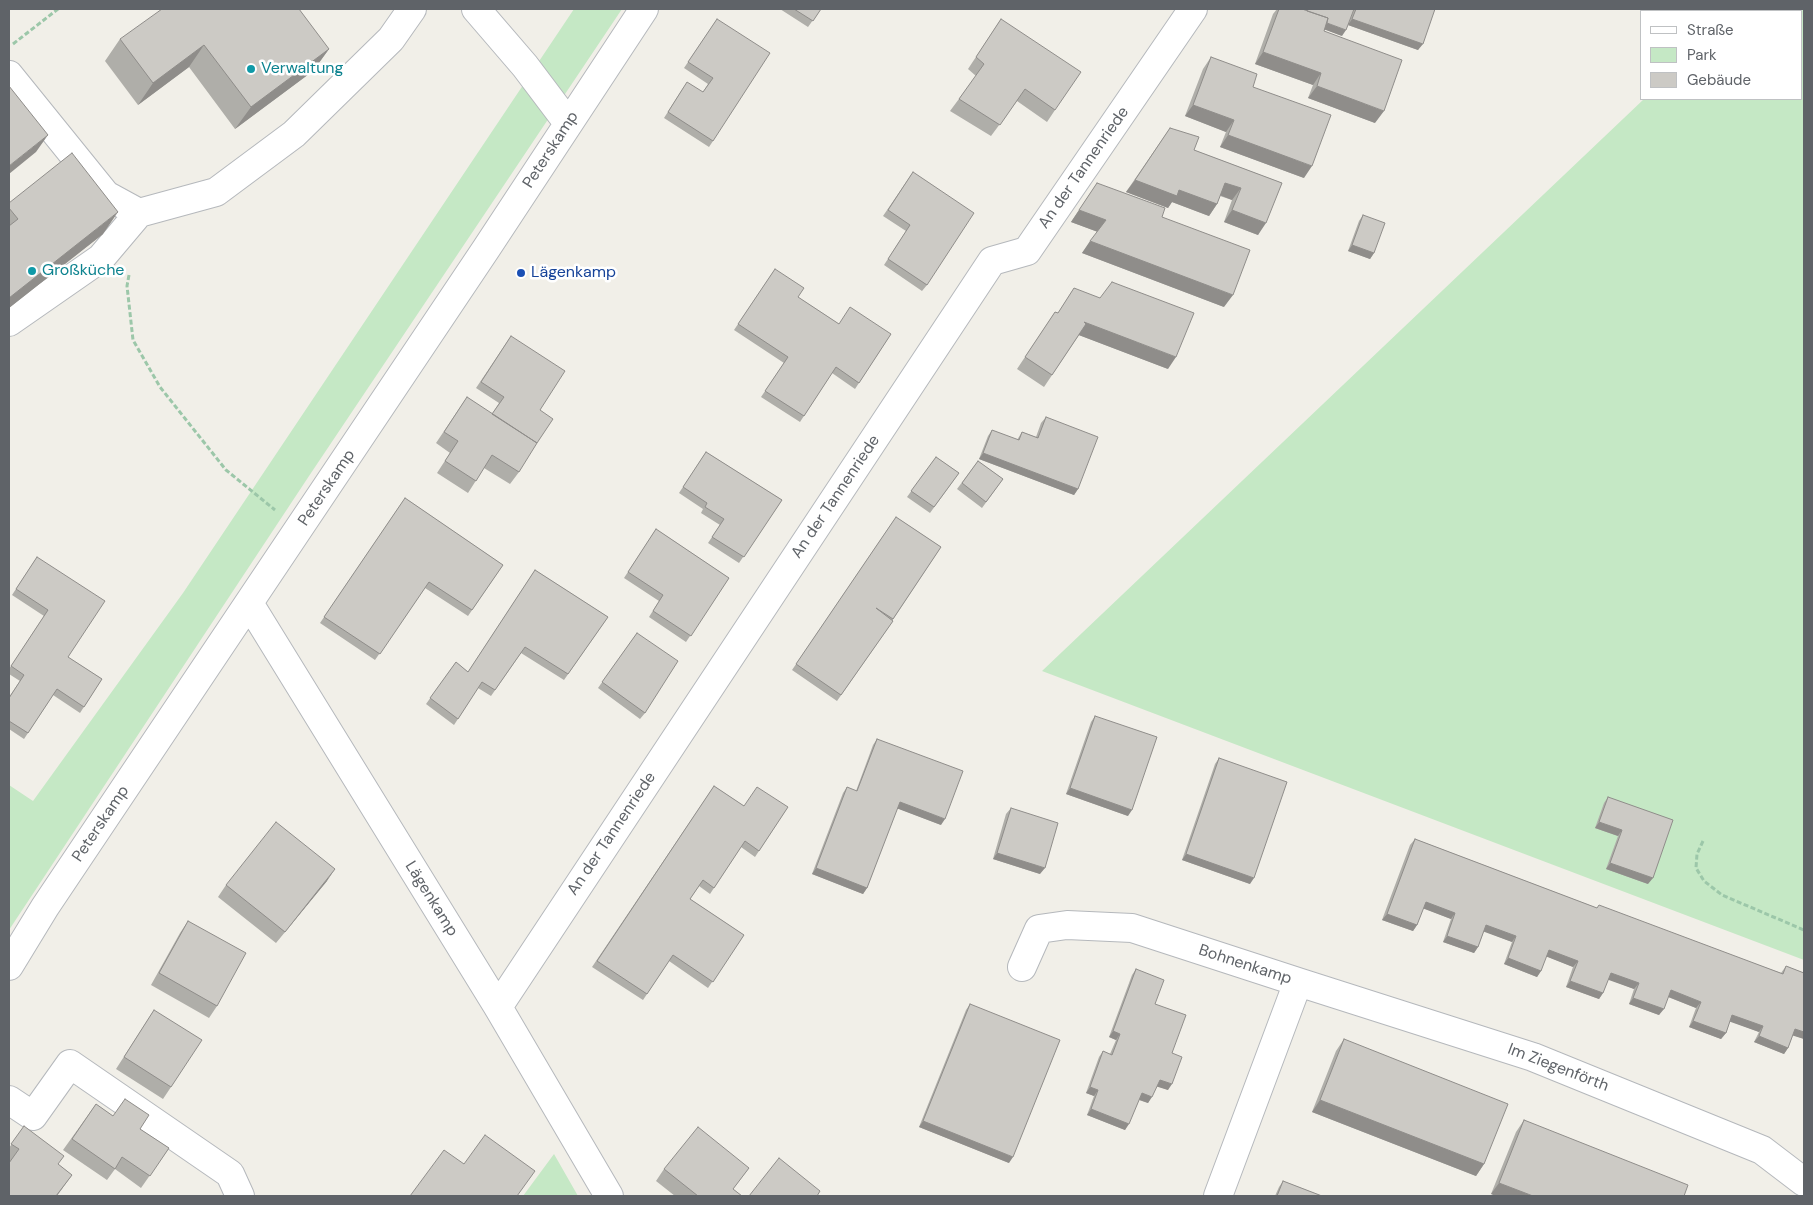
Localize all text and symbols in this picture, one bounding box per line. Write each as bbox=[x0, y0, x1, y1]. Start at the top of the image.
legend bbox=[1640, 10, 1803, 100]
text: Straße bbox=[1687, 20, 1734, 40]
text: Park bbox=[1687, 45, 1717, 65]
place label: Verwaltung bbox=[261, 59, 343, 79]
marker: Verwaltung bbox=[245, 63, 257, 75]
text: Gebäude bbox=[1687, 70, 1751, 90]
street label: An der Tannenriede bbox=[1035, 103, 1133, 233]
street label: Peterskamp bbox=[519, 108, 583, 192]
place label: Großküche bbox=[42, 261, 124, 281]
place label: Lägenkamp bbox=[531, 263, 616, 283]
marker: Großküche bbox=[26, 265, 38, 277]
marker: Lägenkamp bbox=[515, 267, 527, 279]
street label: An der Tannenriede bbox=[788, 432, 884, 562]
street label: Peterskamp bbox=[295, 446, 359, 530]
street label: An der Tannenriede bbox=[564, 769, 660, 899]
street label: Peterskamp bbox=[69, 782, 133, 866]
street label: Lägenkamp bbox=[400, 858, 462, 940]
street label: Bohnenkamp bbox=[1196, 941, 1294, 989]
street label: Im Ziegenförth bbox=[1505, 1040, 1611, 1096]

